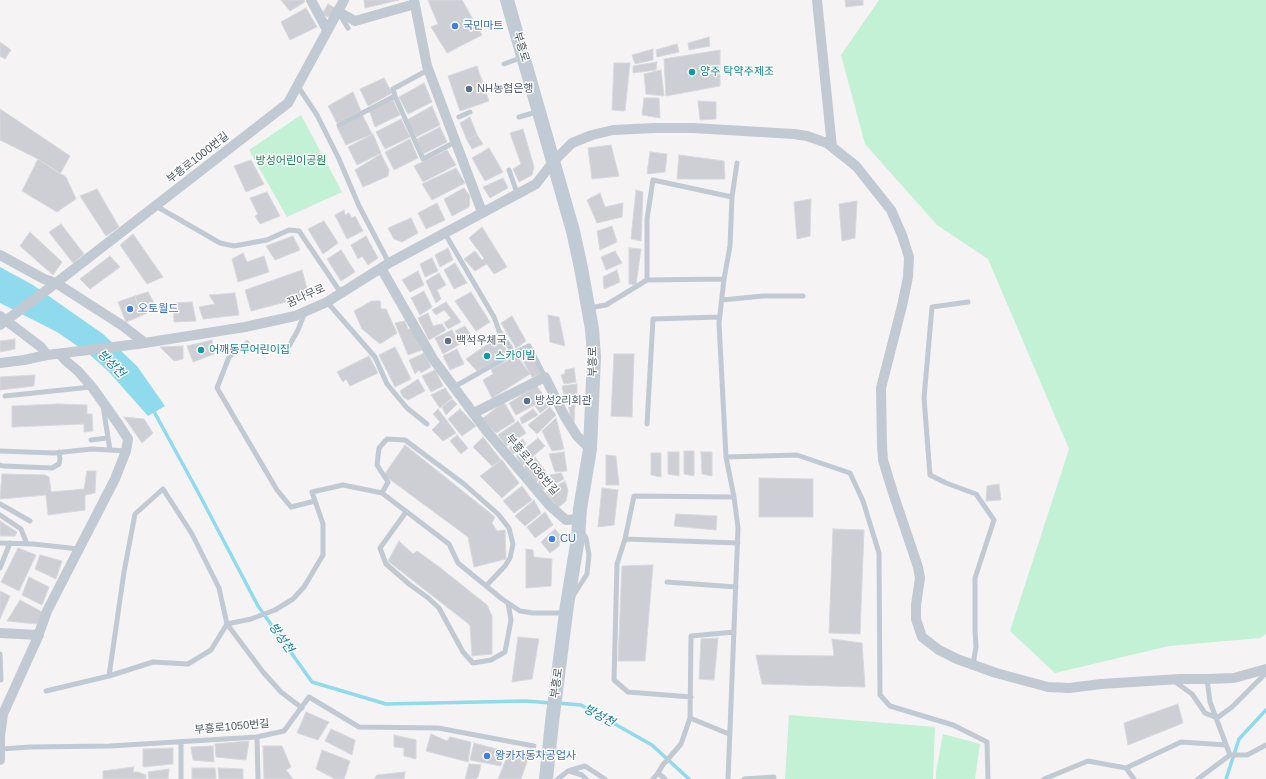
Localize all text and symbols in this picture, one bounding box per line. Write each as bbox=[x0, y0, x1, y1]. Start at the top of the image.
place label: 국민마트 bbox=[463, 19, 503, 33]
marker: 국민마트 bbox=[450, 21, 460, 31]
street label: 부흥로 bbox=[510, 31, 532, 63]
place label: 양주 탁약주제조 bbox=[700, 65, 774, 79]
marker: 양주 탁약주제조 bbox=[687, 67, 697, 77]
place label: NH농협은행 bbox=[477, 82, 533, 96]
marker: NH농협은행 bbox=[464, 84, 474, 94]
street label: 부흥로1000번길 bbox=[164, 130, 232, 186]
park label: 방성어린이공원 bbox=[256, 154, 326, 168]
street label: 꿈나무로 bbox=[285, 282, 327, 310]
place label: 오토월드 bbox=[138, 302, 178, 316]
marker: 오토월드 bbox=[125, 304, 135, 314]
place label: 백석우체국 bbox=[456, 334, 507, 348]
marker: 백석우체국 bbox=[443, 336, 453, 346]
place label: 어깨동무어린이집 bbox=[209, 343, 290, 357]
marker: 어깨동무어린이집 bbox=[196, 345, 206, 355]
water label: 방성천 bbox=[94, 347, 128, 381]
street label: 부흥로 bbox=[586, 347, 600, 377]
place label: 스카이빌 bbox=[495, 349, 535, 363]
marker: 스카이빌 bbox=[482, 351, 492, 361]
place label: 방성2리회관 bbox=[535, 394, 592, 408]
marker: 방성2리회관 bbox=[522, 396, 532, 406]
street label: 부흥로1036번길 bbox=[503, 432, 561, 498]
place label: CU bbox=[560, 532, 576, 546]
marker: CU bbox=[547, 534, 557, 544]
water label: 방성천 bbox=[266, 620, 296, 656]
street label: 부흥로 bbox=[548, 667, 566, 699]
water label: 방성천 bbox=[581, 702, 617, 730]
street label: 부흥로1050번길 bbox=[194, 717, 270, 737]
place label: 왕카자동차공업사 bbox=[495, 749, 576, 763]
marker: 왕카자동차공업사 bbox=[482, 751, 492, 761]

